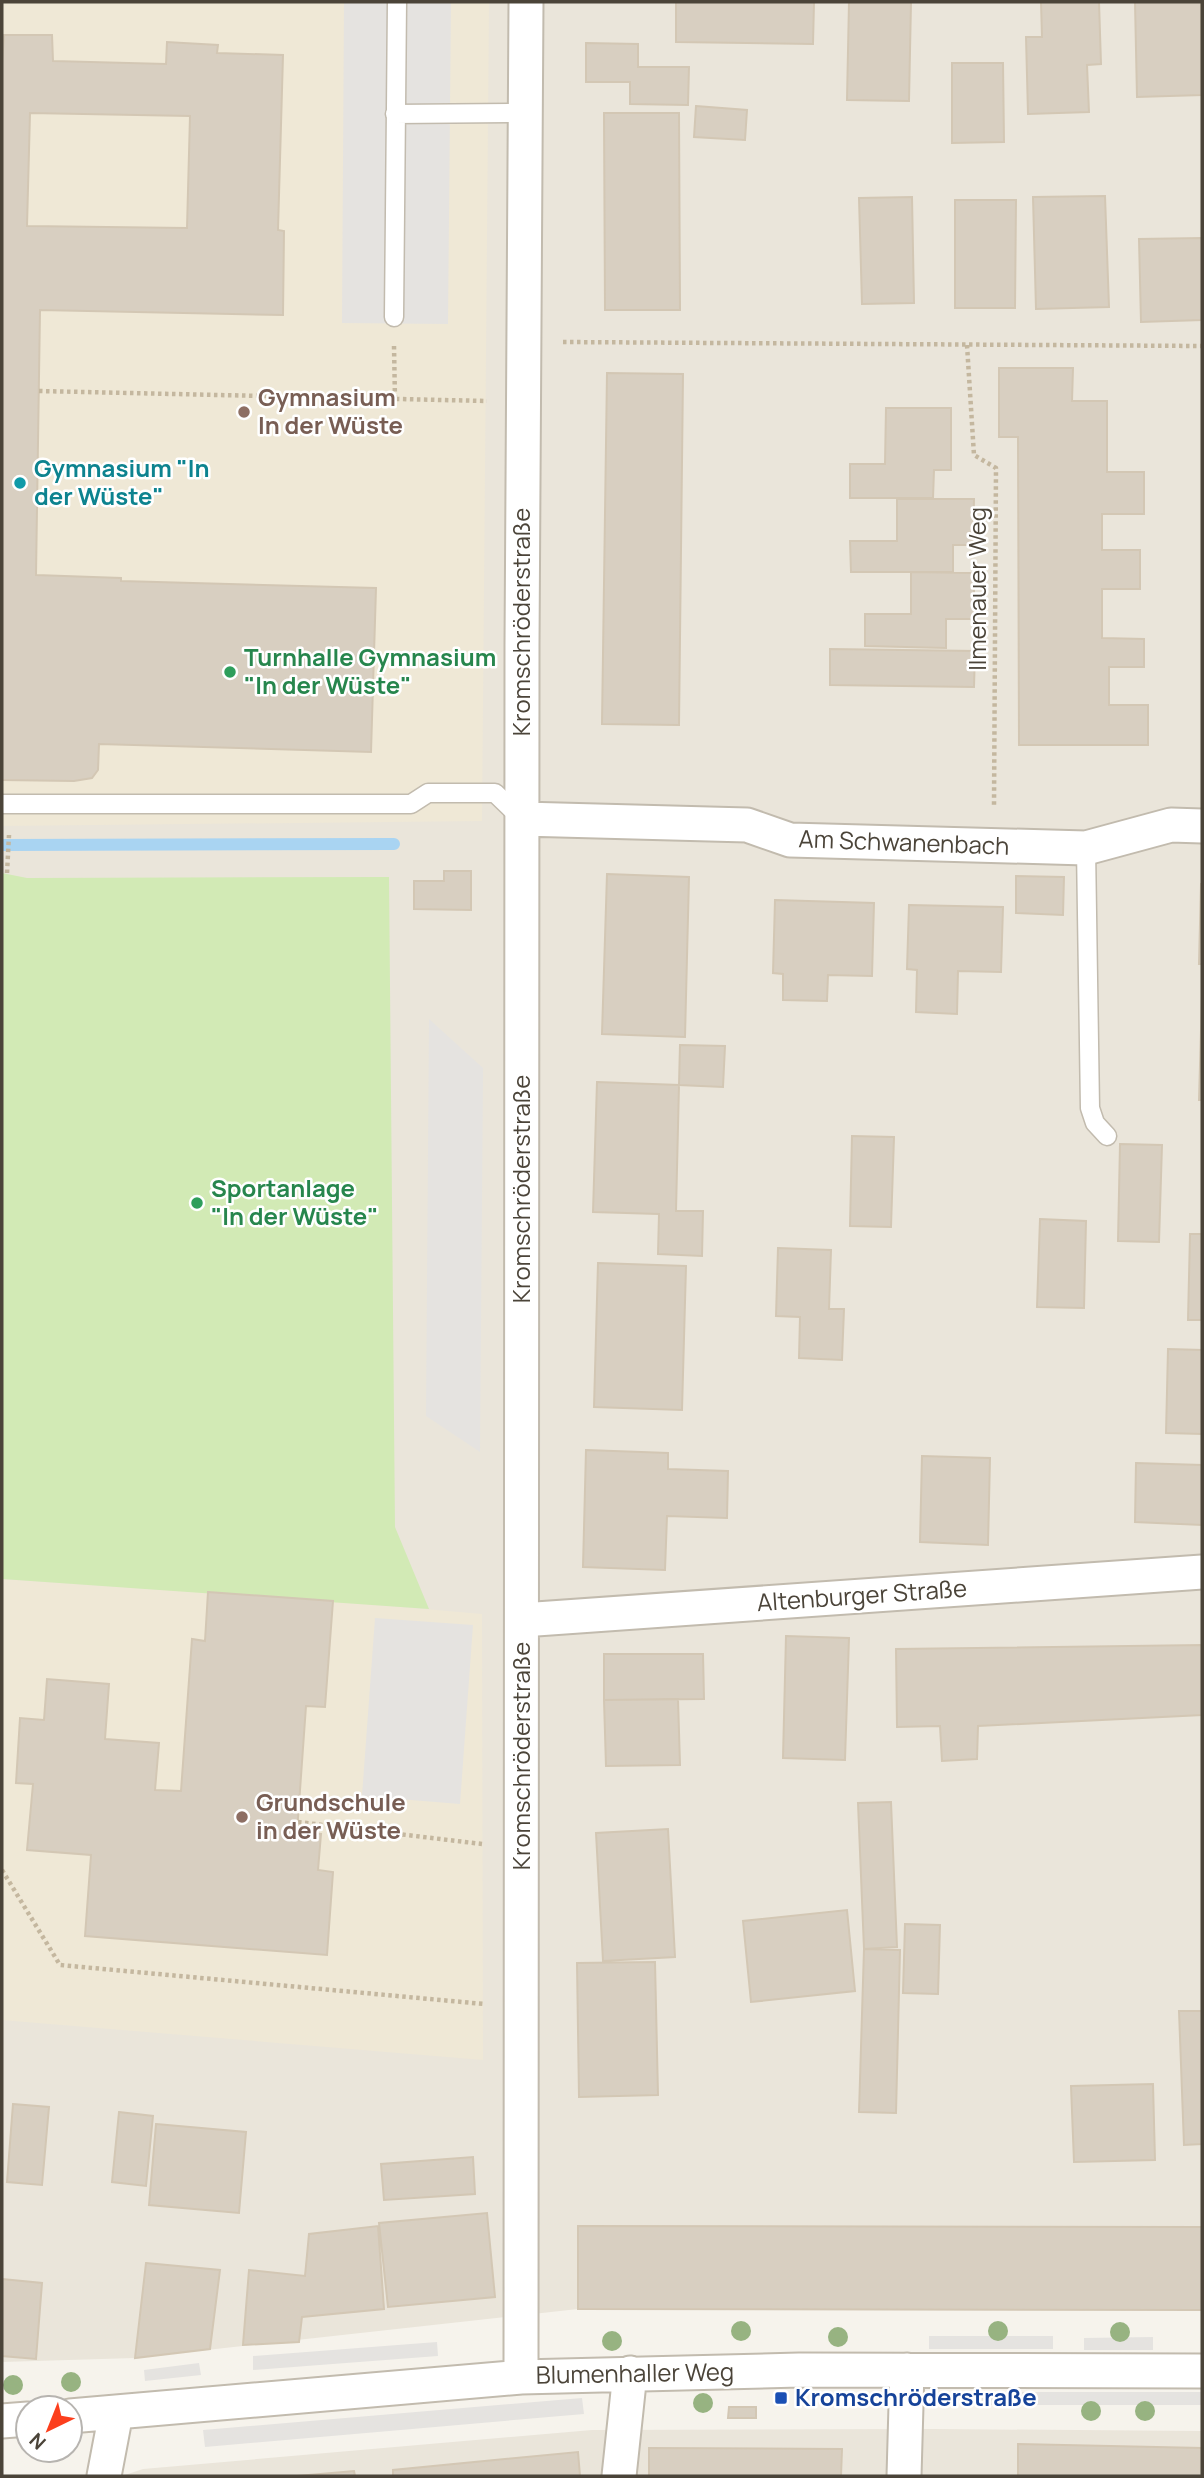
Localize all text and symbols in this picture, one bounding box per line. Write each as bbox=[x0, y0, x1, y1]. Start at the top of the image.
place label: Gymnasium In der Wüste bbox=[258, 380, 403, 441]
marker: Gymnasium In der Wüste bbox=[236, 404, 252, 420]
place label: Gymnasium "In der Wüste" bbox=[34, 451, 209, 512]
marker: Gymnasium "In der Wüste" bbox=[12, 475, 28, 491]
street label: Ilmenauer Weg bbox=[960, 507, 993, 671]
street label: Kromschröderstraße bbox=[504, 508, 537, 736]
place label: Turnhalle Gymnasium "In der Wüste" bbox=[244, 640, 496, 701]
marker: Turnhalle Gymnasium "In der Wüste" bbox=[222, 664, 238, 680]
street label: Am Schwanenbach bbox=[798, 821, 1010, 862]
street label: Kromschröderstraße bbox=[504, 1075, 537, 1303]
place label: Sportanlage "In der Wüste" bbox=[211, 1171, 378, 1232]
marker: Sportanlage "In der Wüste" bbox=[189, 1195, 205, 1211]
street label: Altenburger Straße bbox=[756, 1571, 968, 1618]
street label: Kromschröderstraße bbox=[504, 1642, 537, 1870]
place label: Grundschule in der Wüste bbox=[256, 1785, 406, 1846]
marker: Grundschule in der Wüste bbox=[234, 1809, 250, 1825]
street label: Blumenhaller Weg bbox=[536, 2354, 734, 2391]
place label: Kromschröderstraße bbox=[795, 2380, 1037, 2413]
marker: Kromschröderstraße bbox=[773, 2390, 789, 2406]
north arrow bbox=[14, 2394, 84, 2464]
text: N bbox=[24, 2427, 51, 2456]

